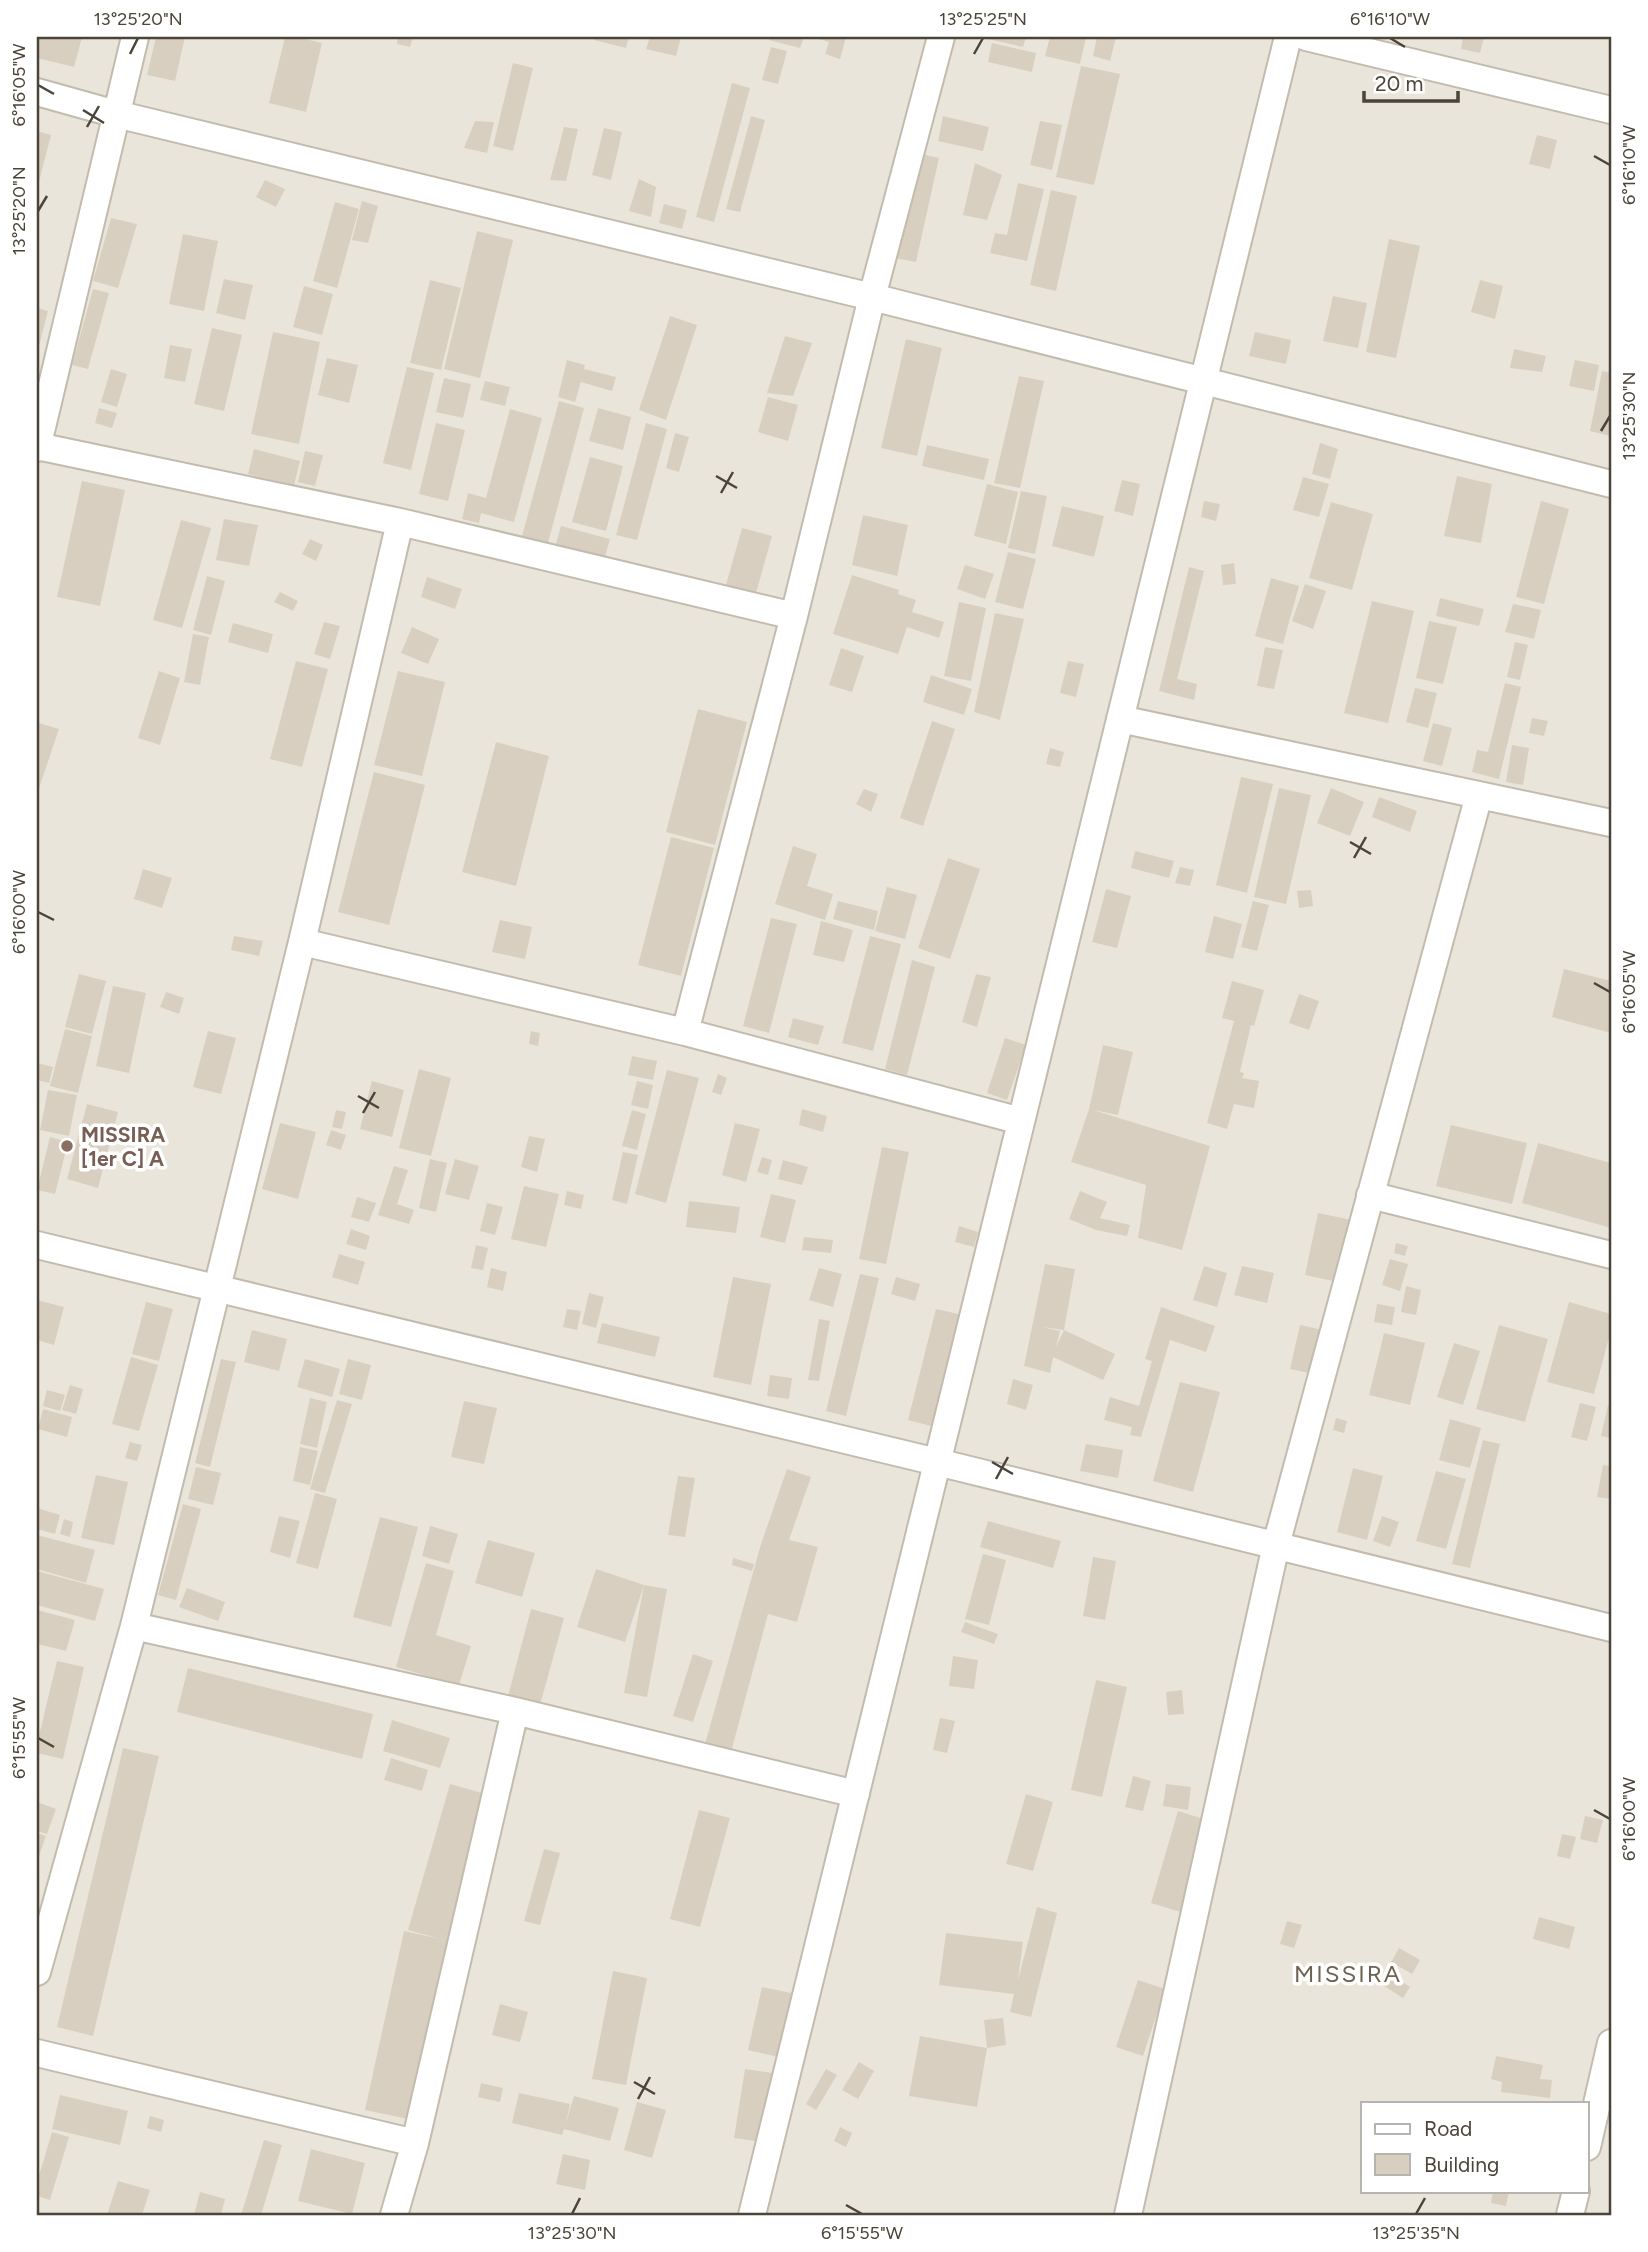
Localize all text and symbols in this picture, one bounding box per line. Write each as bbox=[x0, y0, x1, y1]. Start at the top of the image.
text: 13°25'20"N bbox=[93, 8, 183, 30]
text: 13°25'25"N bbox=[939, 8, 1027, 30]
text: 6°16'10"W bbox=[1350, 8, 1431, 30]
text: 6°16'05"W bbox=[8, 43, 30, 126]
scale bar bbox=[1364, 60, 1459, 104]
text: 20 m bbox=[1375, 71, 1423, 96]
text: 6°16'10"W bbox=[1618, 124, 1640, 205]
text: 13°25'20"N bbox=[8, 166, 30, 256]
text: 13°25'30"N bbox=[1618, 372, 1640, 460]
text: 6°16'00"W bbox=[8, 869, 30, 954]
text: 6°16'05"W bbox=[1618, 950, 1640, 1033]
place label: MISSIRA [1er C] A bbox=[81, 1122, 165, 1171]
marker: MISSIRA [1er C] A bbox=[59, 1138, 75, 1154]
text: 6°15'55"W bbox=[8, 1696, 30, 1779]
text: 6°16'00"W bbox=[1618, 1776, 1640, 1861]
district label: MISSIRA bbox=[1294, 1959, 1402, 1988]
legend bbox=[1361, 2102, 1588, 2192]
text: Road bbox=[1424, 2116, 1472, 2141]
text: Building bbox=[1424, 2152, 1499, 2177]
text: 13°25'30"N bbox=[528, 2222, 616, 2244]
text: 6°15'55"W bbox=[821, 2222, 904, 2244]
text: 13°25'35"N bbox=[1372, 2222, 1460, 2244]

